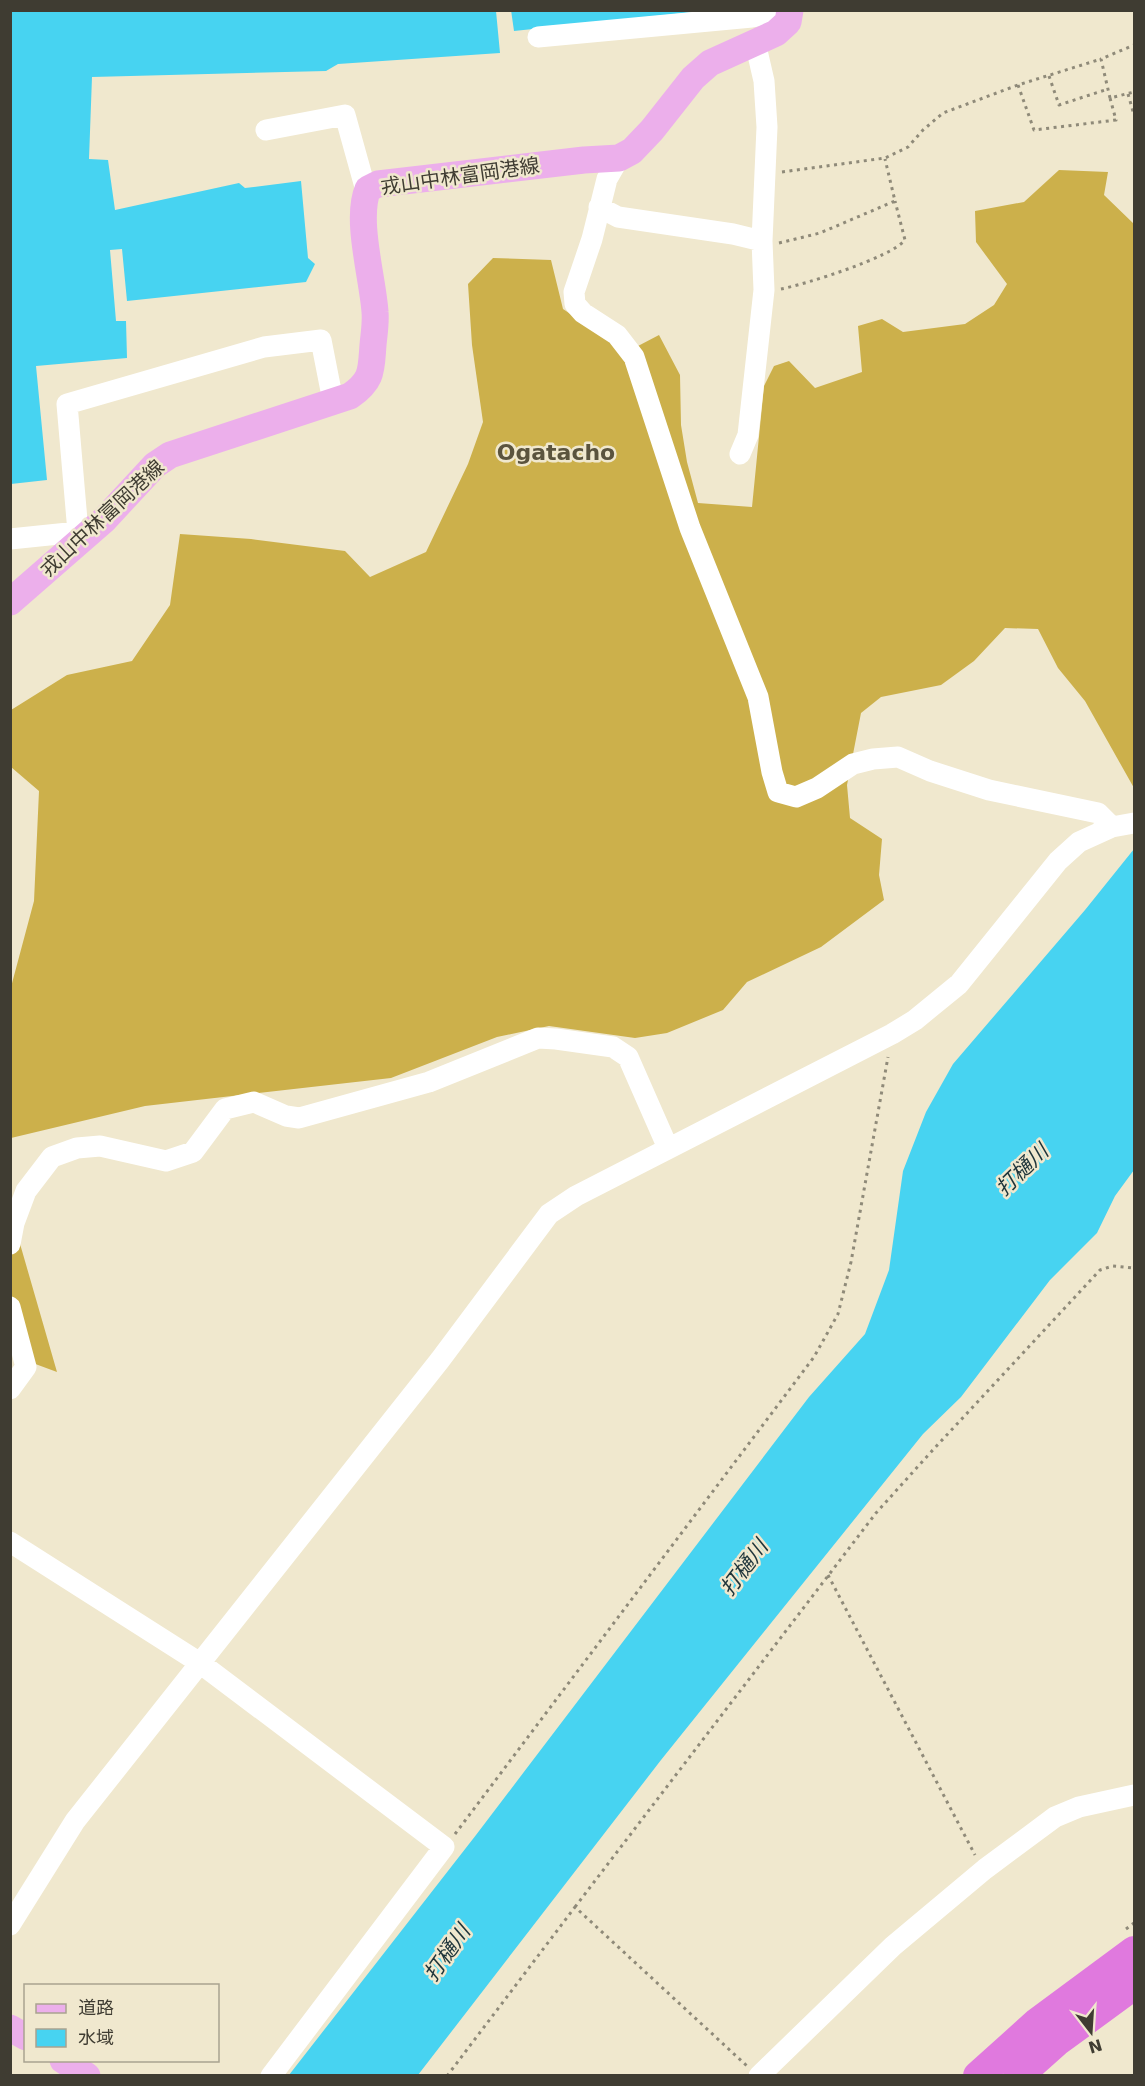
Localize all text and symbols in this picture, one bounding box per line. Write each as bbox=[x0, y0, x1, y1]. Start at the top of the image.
street label: 戎山中林富岡港線 bbox=[379, 153, 541, 199]
district label: Ogatacho bbox=[497, 440, 615, 465]
street label: 戎山中林富岡港線 bbox=[35, 455, 169, 581]
water label: 打樋川 bbox=[991, 1138, 1054, 1201]
water label: 打樋川 bbox=[715, 1534, 774, 1600]
water label: 打樋川 bbox=[419, 1919, 476, 1986]
legend bbox=[24, 1984, 219, 2062]
text: 道路 bbox=[78, 1997, 114, 2018]
north arrow bbox=[1061, 2002, 1121, 2062]
text: 水域 bbox=[78, 2027, 114, 2048]
text: N bbox=[1086, 2035, 1104, 2057]

